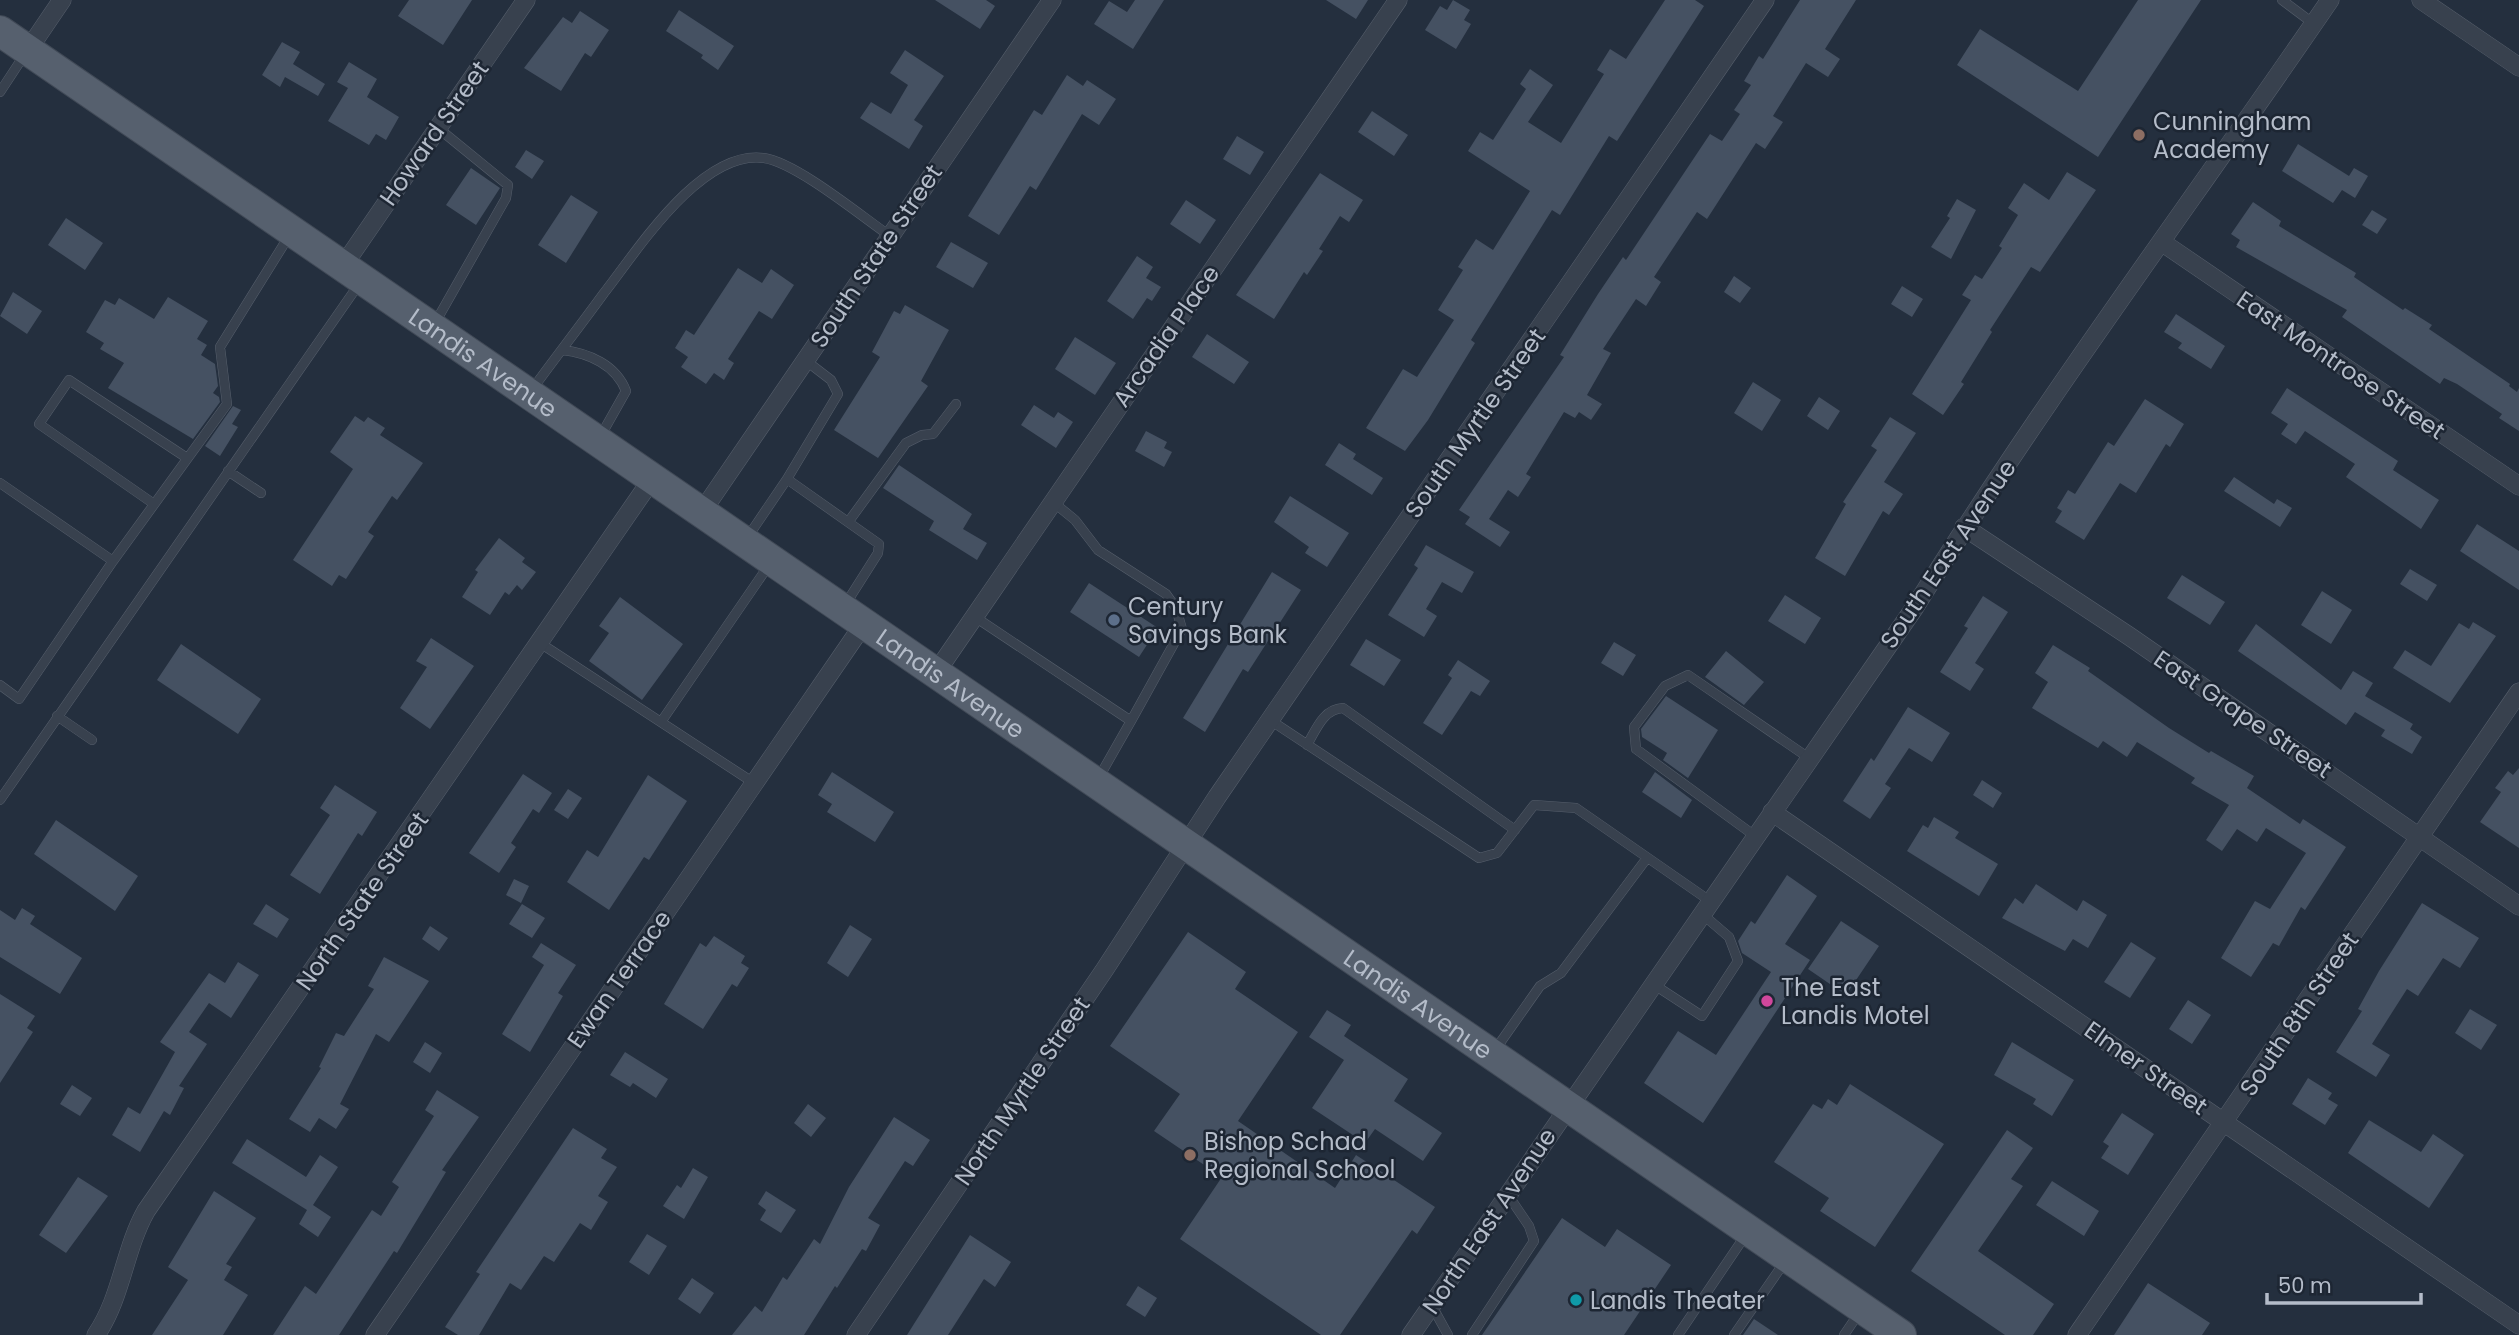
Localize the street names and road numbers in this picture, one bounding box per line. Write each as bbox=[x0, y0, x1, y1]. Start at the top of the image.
street label: Howard Street bbox=[372, 54, 496, 212]
street label: South State Street bbox=[802, 158, 950, 354]
street label: Arcadia Place bbox=[1105, 258, 1227, 414]
street label: East Montrose Street bbox=[2230, 283, 2452, 447]
street label: Landis Avenue bbox=[402, 300, 564, 425]
street label: South Myrtle Street bbox=[1397, 322, 1553, 524]
street label: South East Avenue bbox=[1872, 453, 2024, 655]
street label: Landis Avenue bbox=[870, 621, 1032, 746]
street label: East Grape Street bbox=[2148, 642, 2338, 786]
street label: North State Street bbox=[288, 805, 436, 997]
street label: Ewan Terrace bbox=[559, 903, 679, 1055]
street label: South 8th Street bbox=[2232, 926, 2366, 1102]
street label: Landis Avenue bbox=[1338, 941, 1499, 1067]
street label: North Myrtle Street bbox=[947, 990, 1097, 1192]
street label: Elmer Street bbox=[2078, 1013, 2214, 1123]
street label: North East Avenue bbox=[1414, 1121, 1564, 1321]

